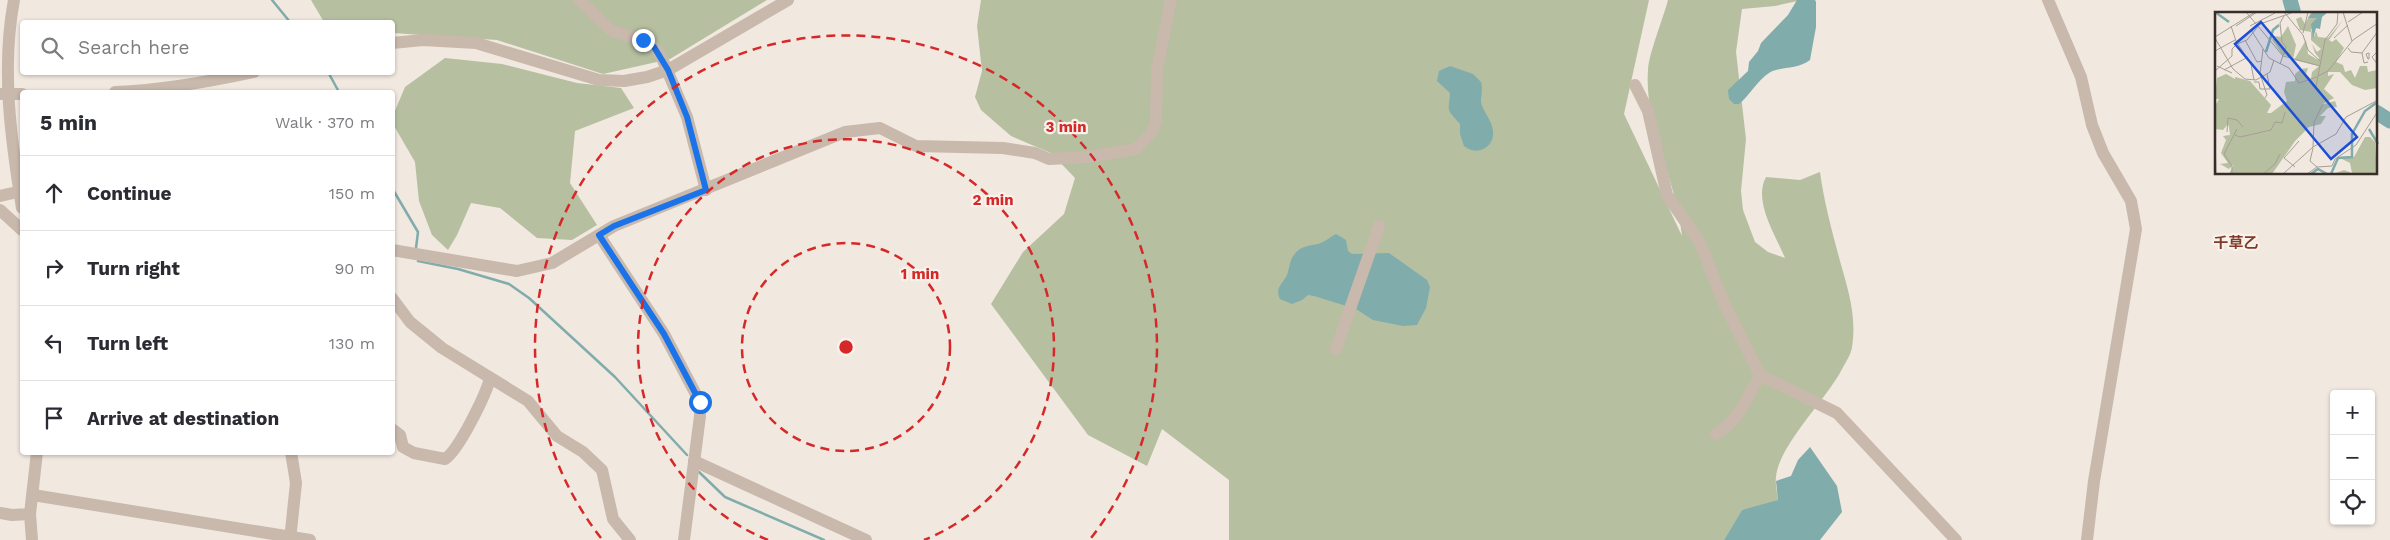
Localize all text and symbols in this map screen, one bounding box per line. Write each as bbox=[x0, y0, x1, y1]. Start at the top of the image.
inset map bbox=[2215, 12, 2378, 175]
search box bbox=[20, 20, 395, 75]
route end bbox=[632, 29, 655, 52]
icon: search bbox=[38, 34, 66, 62]
text: Search here bbox=[78, 36, 189, 59]
text: 5 min bbox=[40, 110, 97, 135]
text: Walk · 370 m bbox=[275, 113, 375, 132]
text: 3 min bbox=[1046, 118, 1086, 136]
icon: ahead bbox=[40, 179, 68, 207]
text: Continue bbox=[87, 182, 171, 205]
text: 150 m bbox=[329, 184, 375, 203]
text: 2 min bbox=[972, 191, 1014, 209]
district label: 千草乙 bbox=[2213, 234, 2259, 252]
icon: right bbox=[40, 254, 68, 282]
text: Turn right bbox=[87, 257, 180, 280]
text: 90 m bbox=[334, 259, 375, 278]
text: 1 min bbox=[901, 265, 939, 283]
icon: left bbox=[40, 329, 68, 357]
text: Turn left bbox=[87, 332, 168, 355]
text: 130 m bbox=[329, 334, 375, 353]
centre of rings bbox=[837, 338, 855, 356]
map controls bbox=[2330, 390, 2375, 525]
button: + bbox=[2330, 390, 2375, 435]
route start bbox=[689, 391, 712, 414]
icon: arrive bbox=[40, 404, 68, 432]
text: Arrive at destination bbox=[87, 407, 279, 430]
button: − bbox=[2330, 435, 2375, 480]
button: locate bbox=[2330, 480, 2375, 525]

